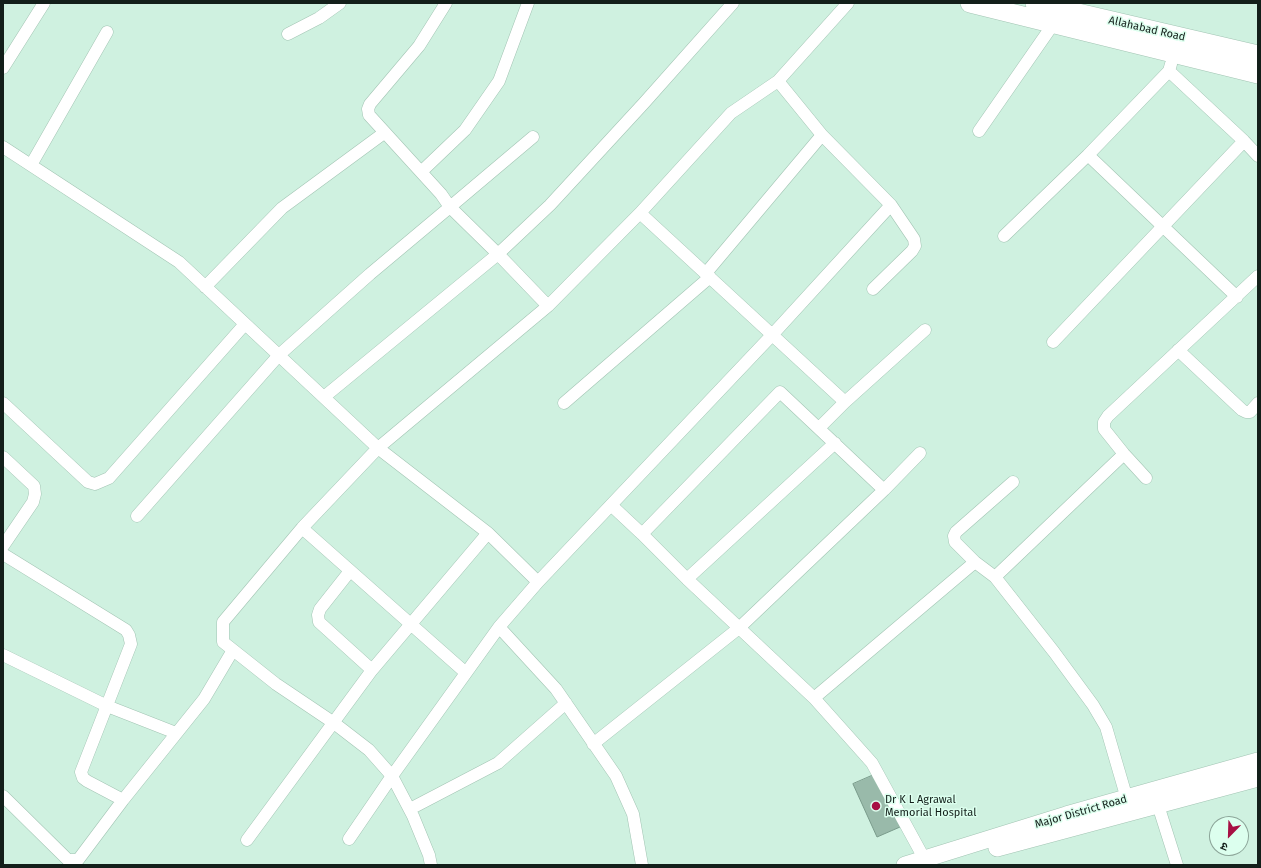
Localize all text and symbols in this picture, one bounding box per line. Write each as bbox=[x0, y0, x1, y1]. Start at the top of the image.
street label: Allahabad Road bbox=[1107, 14, 1187, 44]
place label: Dr K L Agrawal Memorial Hospital bbox=[885, 793, 976, 819]
street label: Major District Road bbox=[1033, 793, 1129, 831]
marker: Dr K L Agrawal Memorial Hospital bbox=[870, 800, 882, 812]
north arrow bbox=[1209, 816, 1249, 856]
text: उ bbox=[1219, 839, 1230, 854]

